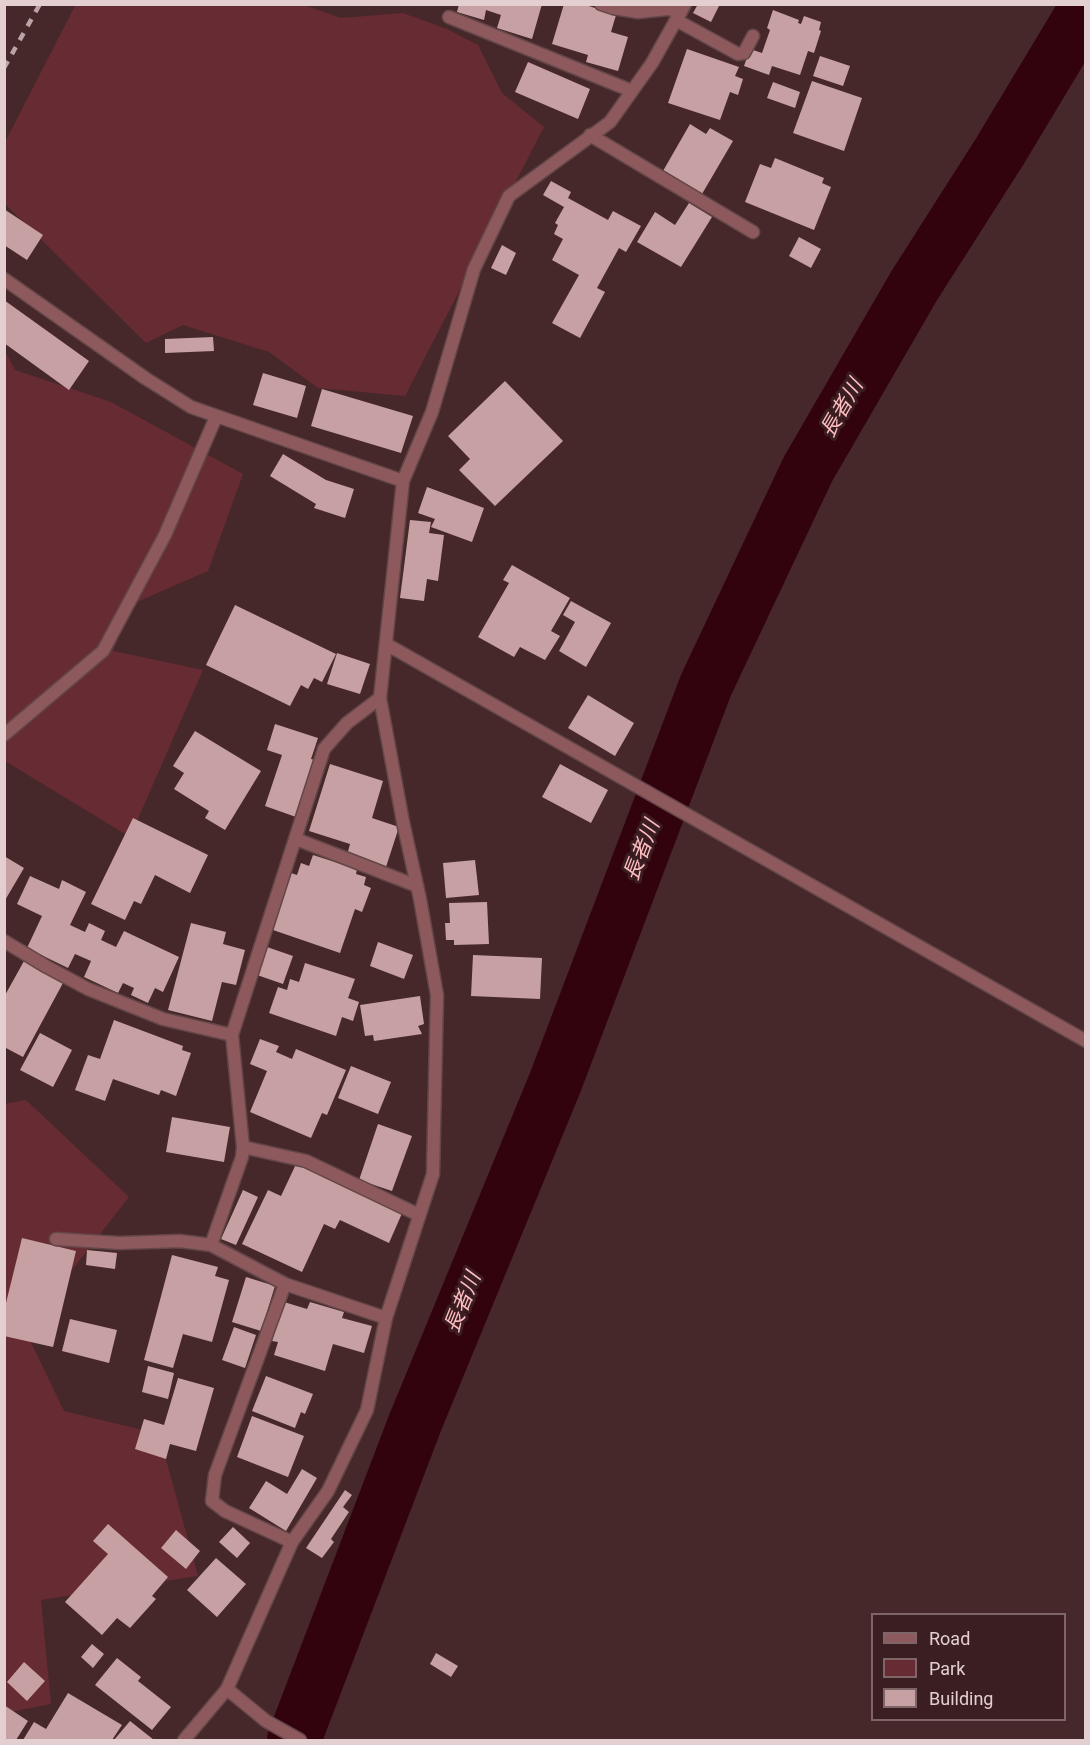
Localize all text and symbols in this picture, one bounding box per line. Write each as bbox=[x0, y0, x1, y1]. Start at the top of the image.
water label: 長者川 bbox=[816, 375, 870, 443]
water label: 長者川 bbox=[620, 817, 666, 885]
water label: 長者川 bbox=[441, 1269, 487, 1337]
legend bbox=[871, 1613, 1066, 1721]
text: Road bbox=[929, 1628, 970, 1649]
text: Park bbox=[929, 1658, 965, 1679]
text: Building bbox=[929, 1688, 993, 1709]

